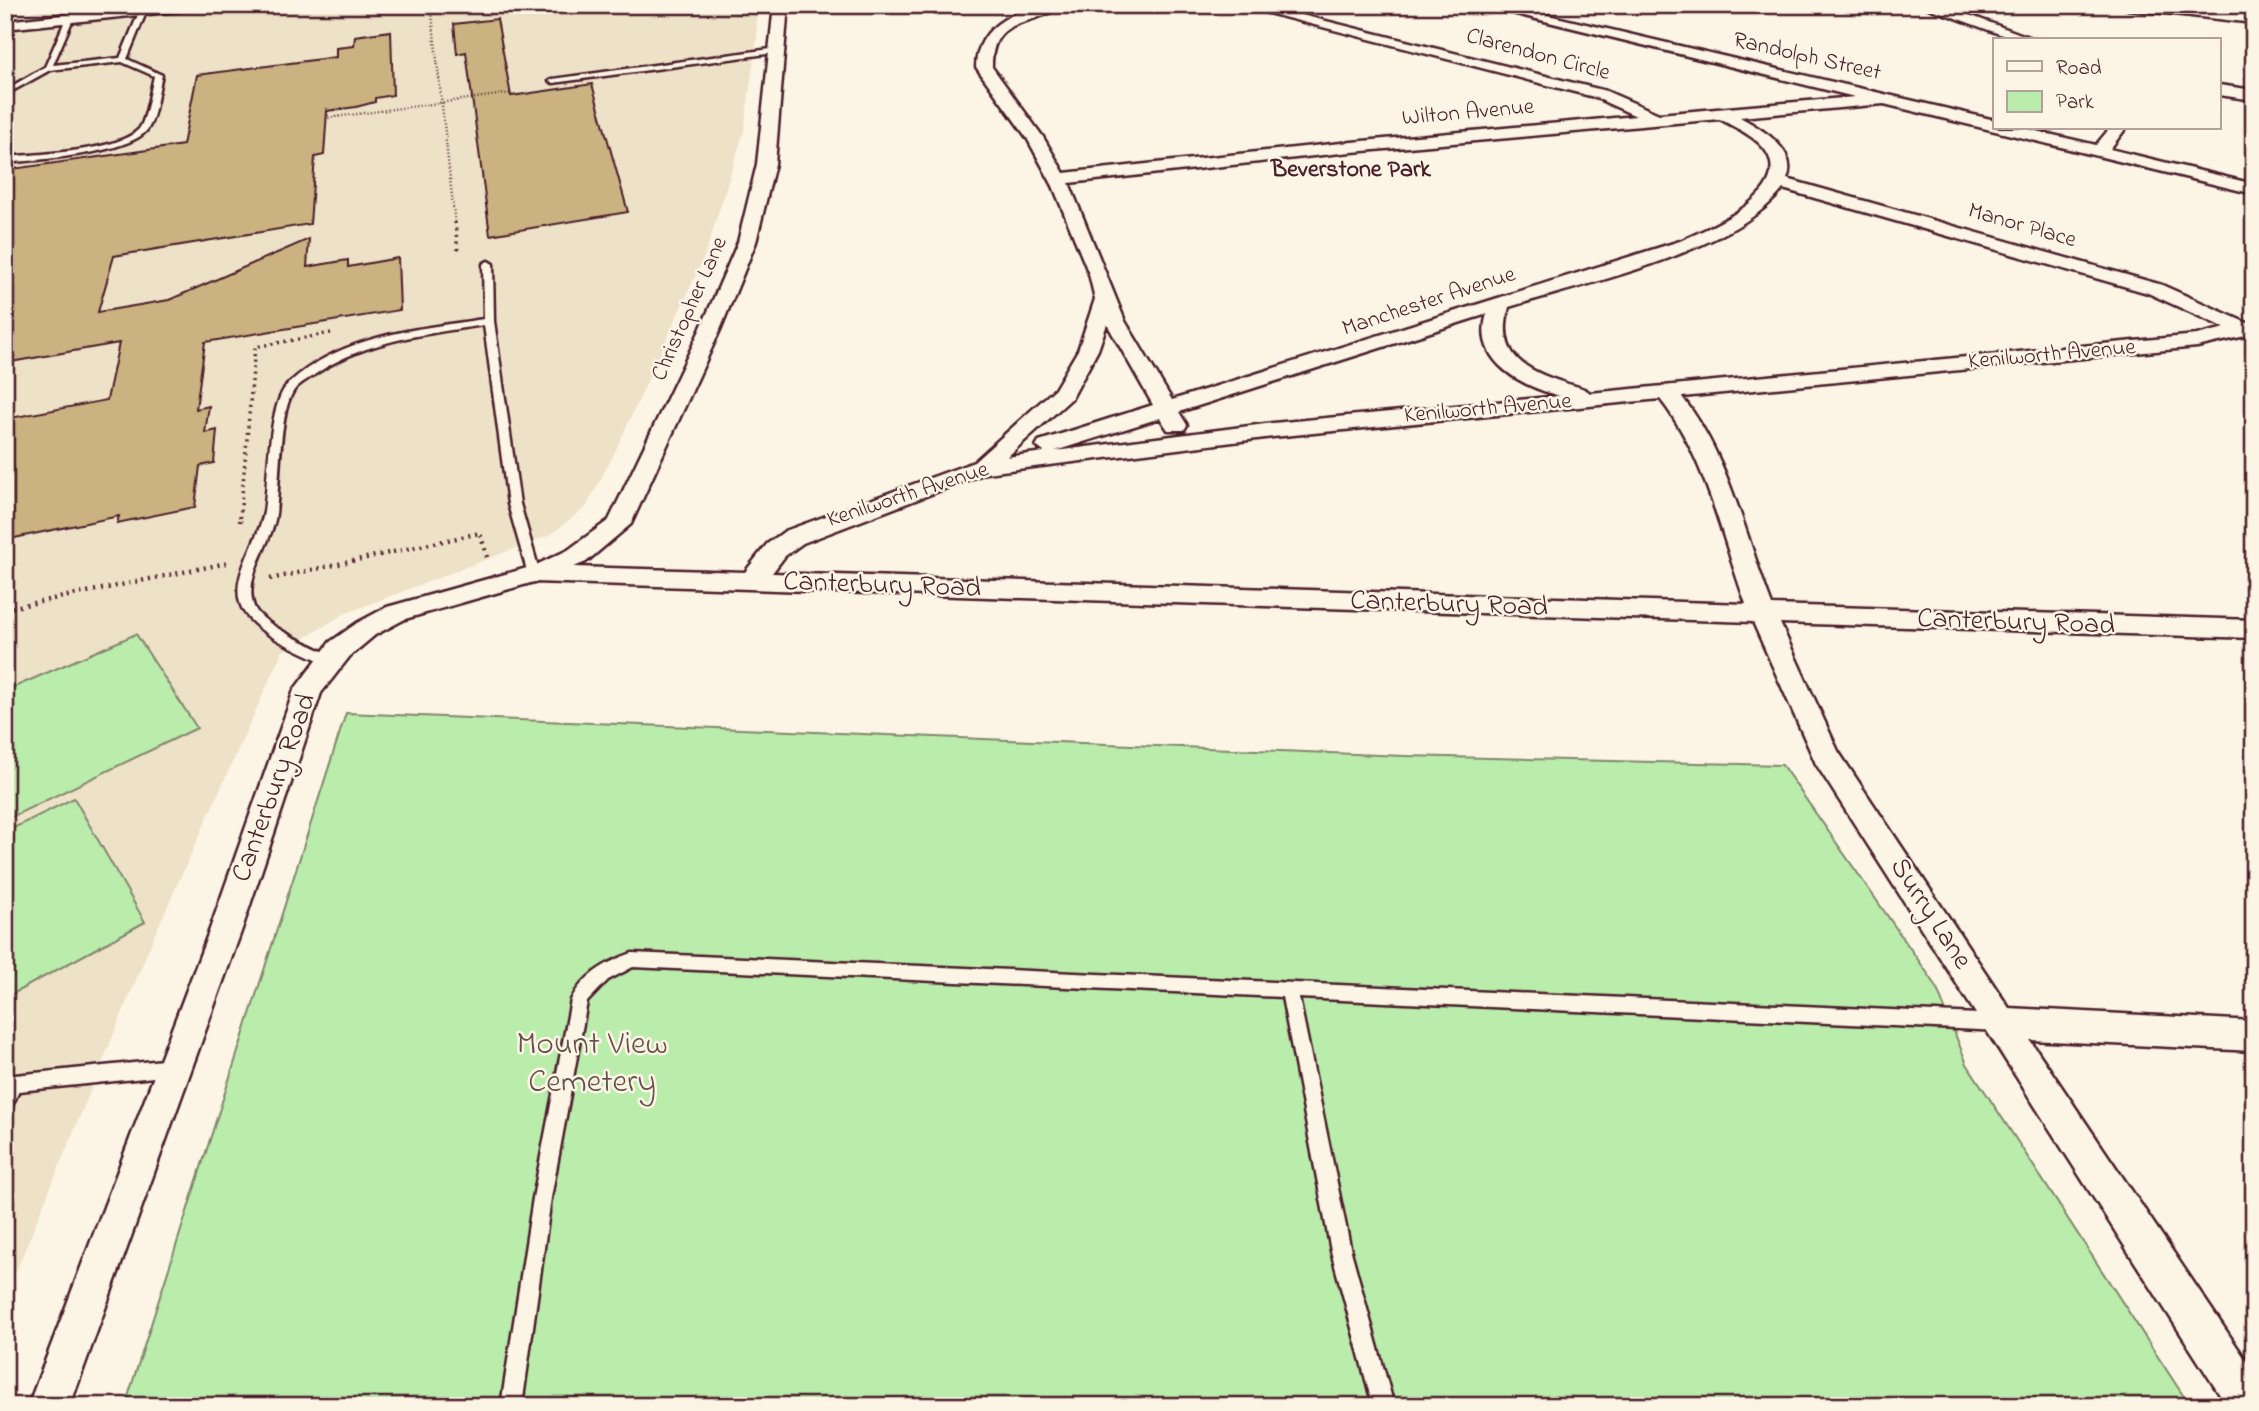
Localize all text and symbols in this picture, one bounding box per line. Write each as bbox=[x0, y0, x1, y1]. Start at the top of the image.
street label: Clarendon Circle bbox=[1462, 20, 1614, 90]
street label: Randolph Street bbox=[1730, 24, 1885, 90]
legend bbox=[1993, 38, 2220, 130]
text: Road bbox=[2056, 54, 2102, 84]
text: Park bbox=[2056, 88, 2095, 118]
street label: Wilton Avenue bbox=[1401, 91, 1536, 135]
district label: Beverstone Park bbox=[1270, 153, 1431, 188]
street label: Manor Place bbox=[1964, 195, 2081, 257]
street label: Christopher Lane bbox=[643, 231, 737, 386]
street label: Manchester Avenue bbox=[1338, 258, 1521, 346]
street label: Kenilworth Avenue bbox=[1967, 331, 2138, 379]
street label: Kenilworth Avenue bbox=[1403, 385, 1574, 433]
street label: Kenilworth Avenue bbox=[823, 453, 994, 537]
street label: Canterbury Road bbox=[782, 562, 982, 610]
street label: Canterbury Road bbox=[1349, 581, 1549, 629]
street label: Canterbury Road bbox=[1916, 599, 2116, 647]
street label: Canterbury Road bbox=[222, 688, 328, 888]
street label: Surry Lane bbox=[1879, 850, 1982, 978]
park label: Mount View Cemetery bbox=[516, 1021, 668, 1107]

